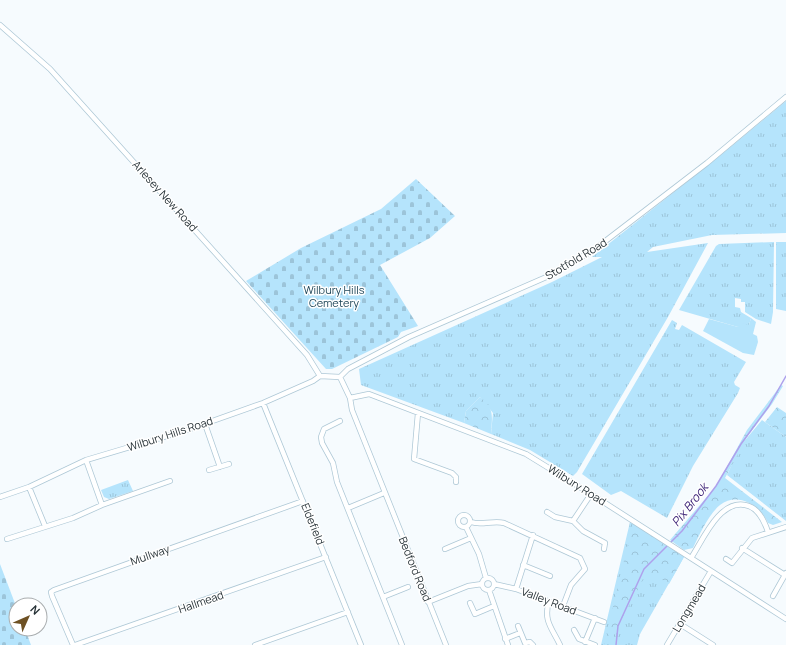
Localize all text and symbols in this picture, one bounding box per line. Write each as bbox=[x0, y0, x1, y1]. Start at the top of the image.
street label: Arlesey New Road bbox=[130, 157, 201, 234]
street label: Stotfold Road bbox=[542, 234, 609, 283]
park label: Wilbury Hills Cemetery bbox=[303, 282, 365, 310]
street label: Wilbury Hills Road bbox=[125, 413, 215, 454]
street label: Wilbury Road bbox=[545, 461, 609, 508]
water label: Pix Brook bbox=[667, 478, 713, 530]
street label: Eldefield bbox=[298, 501, 329, 547]
street label: Bedford Road bbox=[396, 534, 435, 603]
street label: Mullway bbox=[128, 541, 172, 568]
street label: Longmead bbox=[668, 581, 709, 635]
street label: Valley Road bbox=[520, 583, 579, 618]
street label: Hallmead bbox=[176, 587, 226, 616]
north arrow bbox=[8, 597, 48, 637]
text: N bbox=[27, 601, 44, 618]

